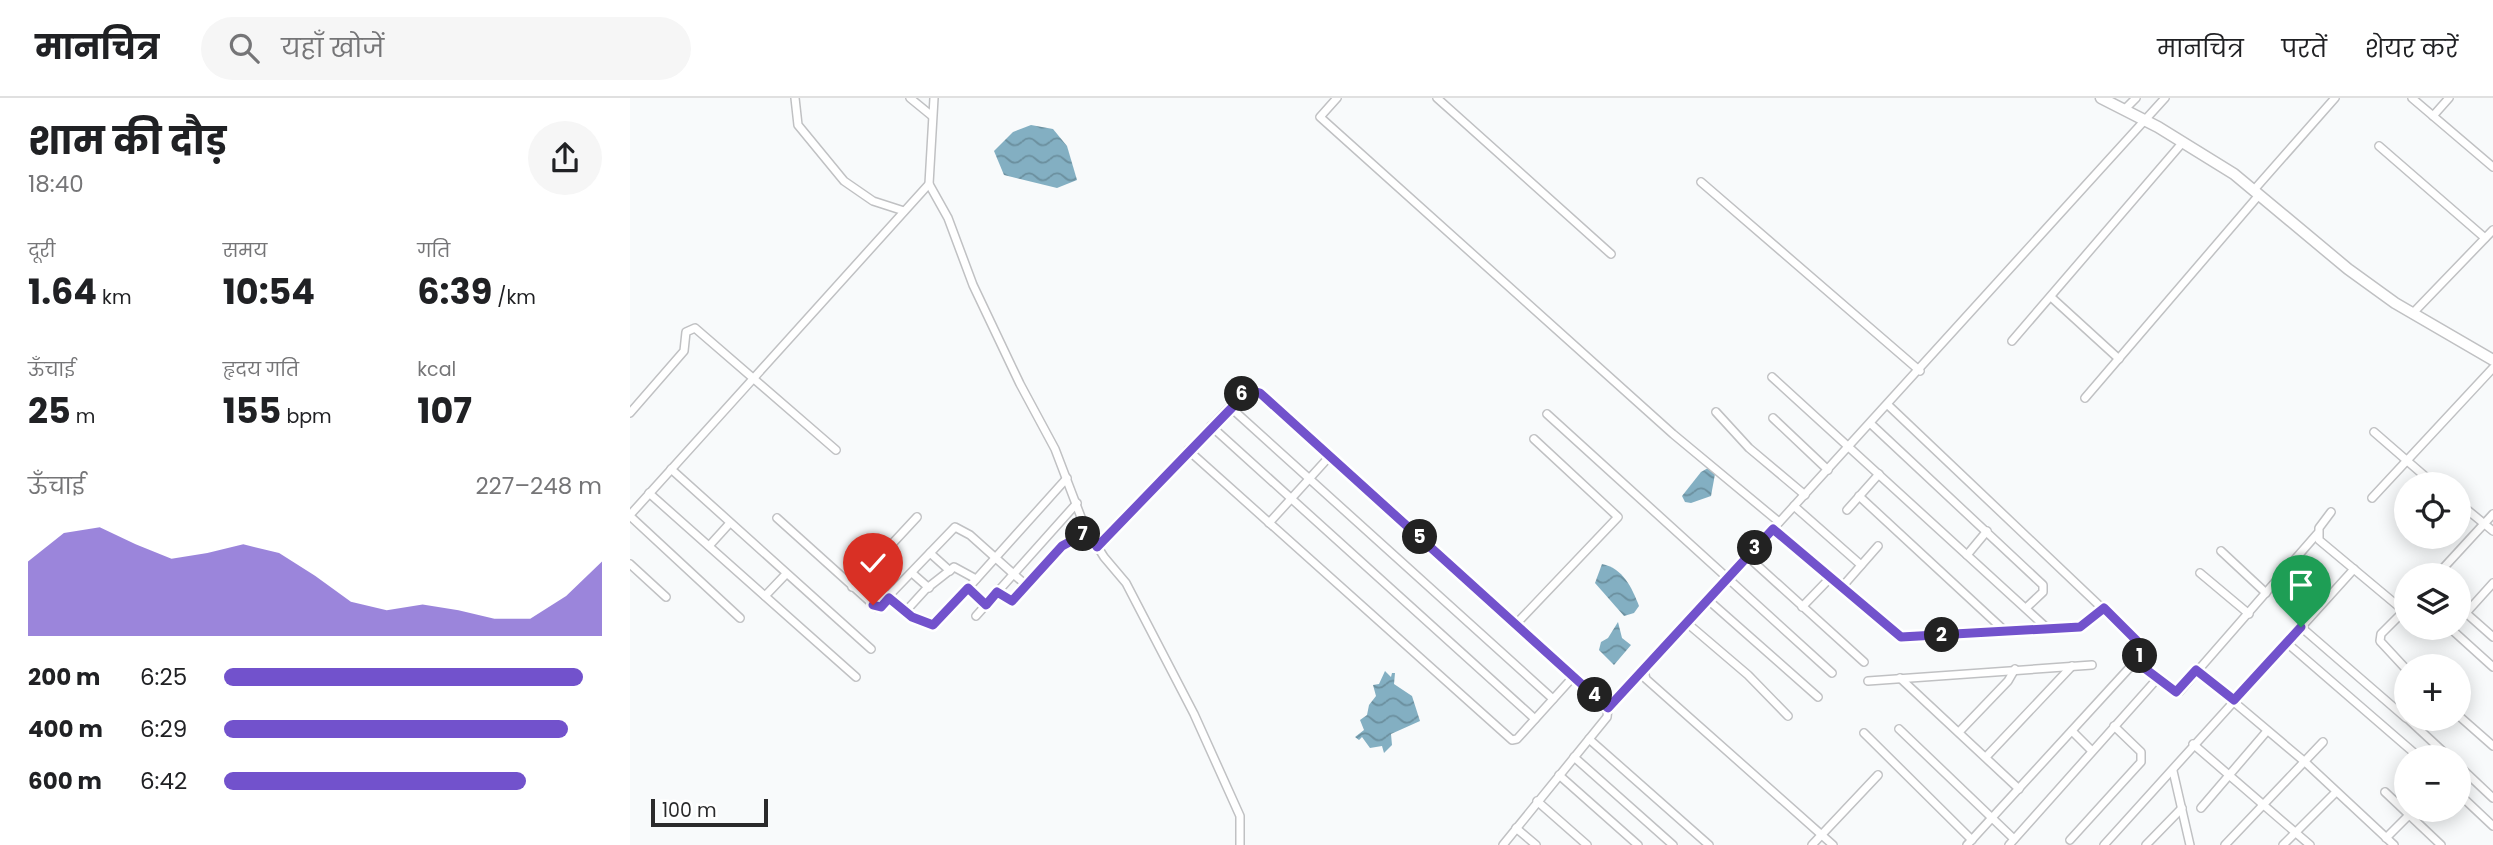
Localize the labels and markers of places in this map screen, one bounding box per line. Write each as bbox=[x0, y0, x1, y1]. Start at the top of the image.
pin: 6 bbox=[1224, 376, 1260, 412]
pin: 7 bbox=[1065, 516, 1100, 551]
pin: 5 bbox=[1402, 520, 1438, 555]
pin: 3 bbox=[1738, 531, 1772, 566]
pin bbox=[843, 533, 903, 605]
pin bbox=[2271, 555, 2331, 627]
pin: 2 bbox=[1924, 618, 1960, 652]
pin: 1 bbox=[2122, 638, 2158, 674]
pin: 4 bbox=[1578, 678, 1612, 712]

